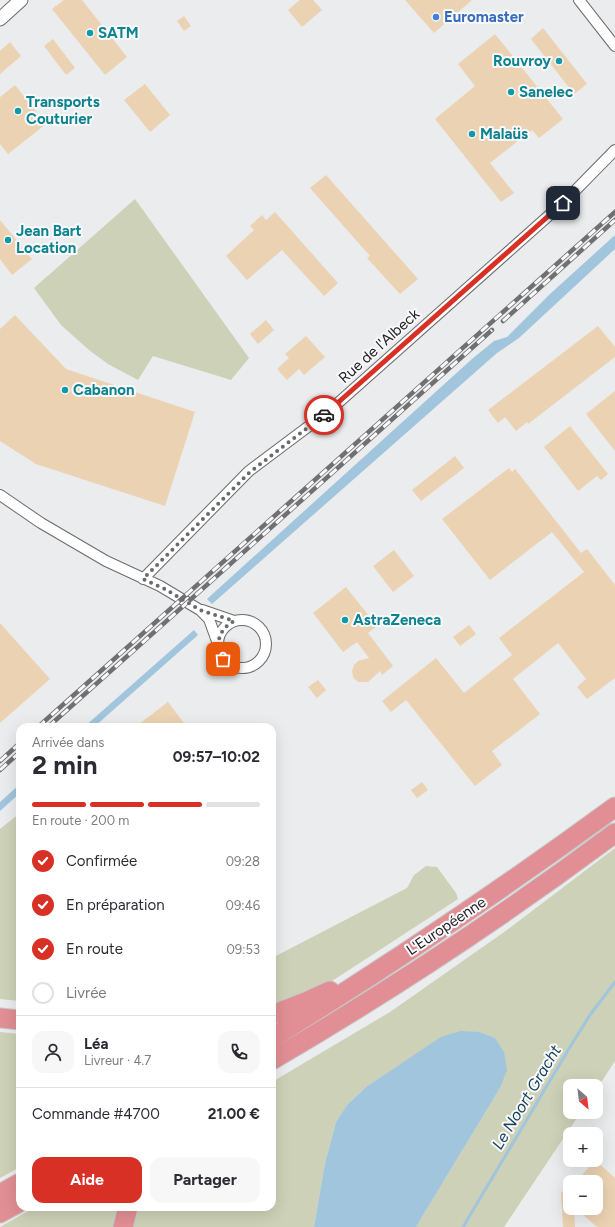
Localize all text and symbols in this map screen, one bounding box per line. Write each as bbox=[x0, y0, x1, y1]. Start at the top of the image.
place label: Euromaster bbox=[444, 8, 524, 26]
marker: Euromaster bbox=[431, 12, 441, 22]
place label: SATM bbox=[98, 24, 139, 42]
marker: SATM bbox=[85, 28, 95, 38]
place label: Rouvroy bbox=[493, 52, 551, 70]
marker: Rouvroy bbox=[554, 56, 564, 66]
place label: Sanelec bbox=[519, 83, 573, 101]
marker: Sanelec bbox=[506, 87, 516, 97]
place label: Transports Couturier bbox=[26, 93, 100, 128]
marker: Transports Couturier bbox=[13, 106, 23, 116]
place label: Malaüs bbox=[480, 125, 528, 143]
marker: Malaüs bbox=[467, 129, 477, 139]
pin bbox=[546, 186, 580, 220]
icon: home bbox=[552, 192, 574, 214]
place label: Jean Bart Location bbox=[16, 222, 82, 257]
marker: Jean Bart Location bbox=[3, 235, 13, 245]
street label: Rue de l'Albeck bbox=[335, 305, 424, 387]
place label: Cabanon bbox=[73, 381, 135, 399]
marker: Cabanon bbox=[60, 385, 70, 395]
courier bbox=[304, 395, 344, 435]
icon: car bbox=[313, 404, 335, 426]
place label: AstraZeneca bbox=[353, 611, 441, 629]
marker: AstraZeneca bbox=[340, 615, 350, 625]
pin bbox=[206, 642, 240, 676]
icon: bag bbox=[212, 648, 234, 670]
text: Arrivée dans bbox=[32, 735, 104, 750]
text: 09:57–10:02 bbox=[173, 748, 260, 766]
text: 2 min bbox=[32, 749, 98, 781]
text: En route · 200 m bbox=[32, 813, 129, 828]
icon: check bbox=[32, 850, 54, 872]
text: Confirmée bbox=[66, 852, 137, 870]
text: 09:28 bbox=[226, 854, 260, 869]
street label: L'Européenne bbox=[403, 893, 489, 959]
icon: check bbox=[32, 894, 54, 916]
text: En préparation bbox=[66, 896, 165, 914]
text: 09:46 bbox=[226, 898, 260, 913]
icon: check bbox=[32, 938, 54, 960]
text: En route bbox=[66, 940, 123, 958]
text: 09:53 bbox=[226, 942, 260, 957]
text: Livrée bbox=[66, 984, 107, 1002]
button: person bbox=[32, 1031, 74, 1073]
button: phone bbox=[218, 1031, 260, 1073]
text: Léa bbox=[84, 1035, 108, 1053]
water label: Le Noort Gracht bbox=[488, 1041, 565, 1153]
text: Livreur · 4.7 bbox=[84, 1053, 151, 1068]
north arrow bbox=[563, 1079, 603, 1119]
map controls bbox=[563, 1079, 603, 1215]
text: Commande #4700 bbox=[32, 1105, 160, 1123]
text: 21.00 € bbox=[208, 1105, 260, 1123]
button: + bbox=[563, 1127, 603, 1167]
button: Aide bbox=[32, 1157, 142, 1203]
button: Partager bbox=[150, 1157, 260, 1203]
button: − bbox=[563, 1175, 603, 1215]

